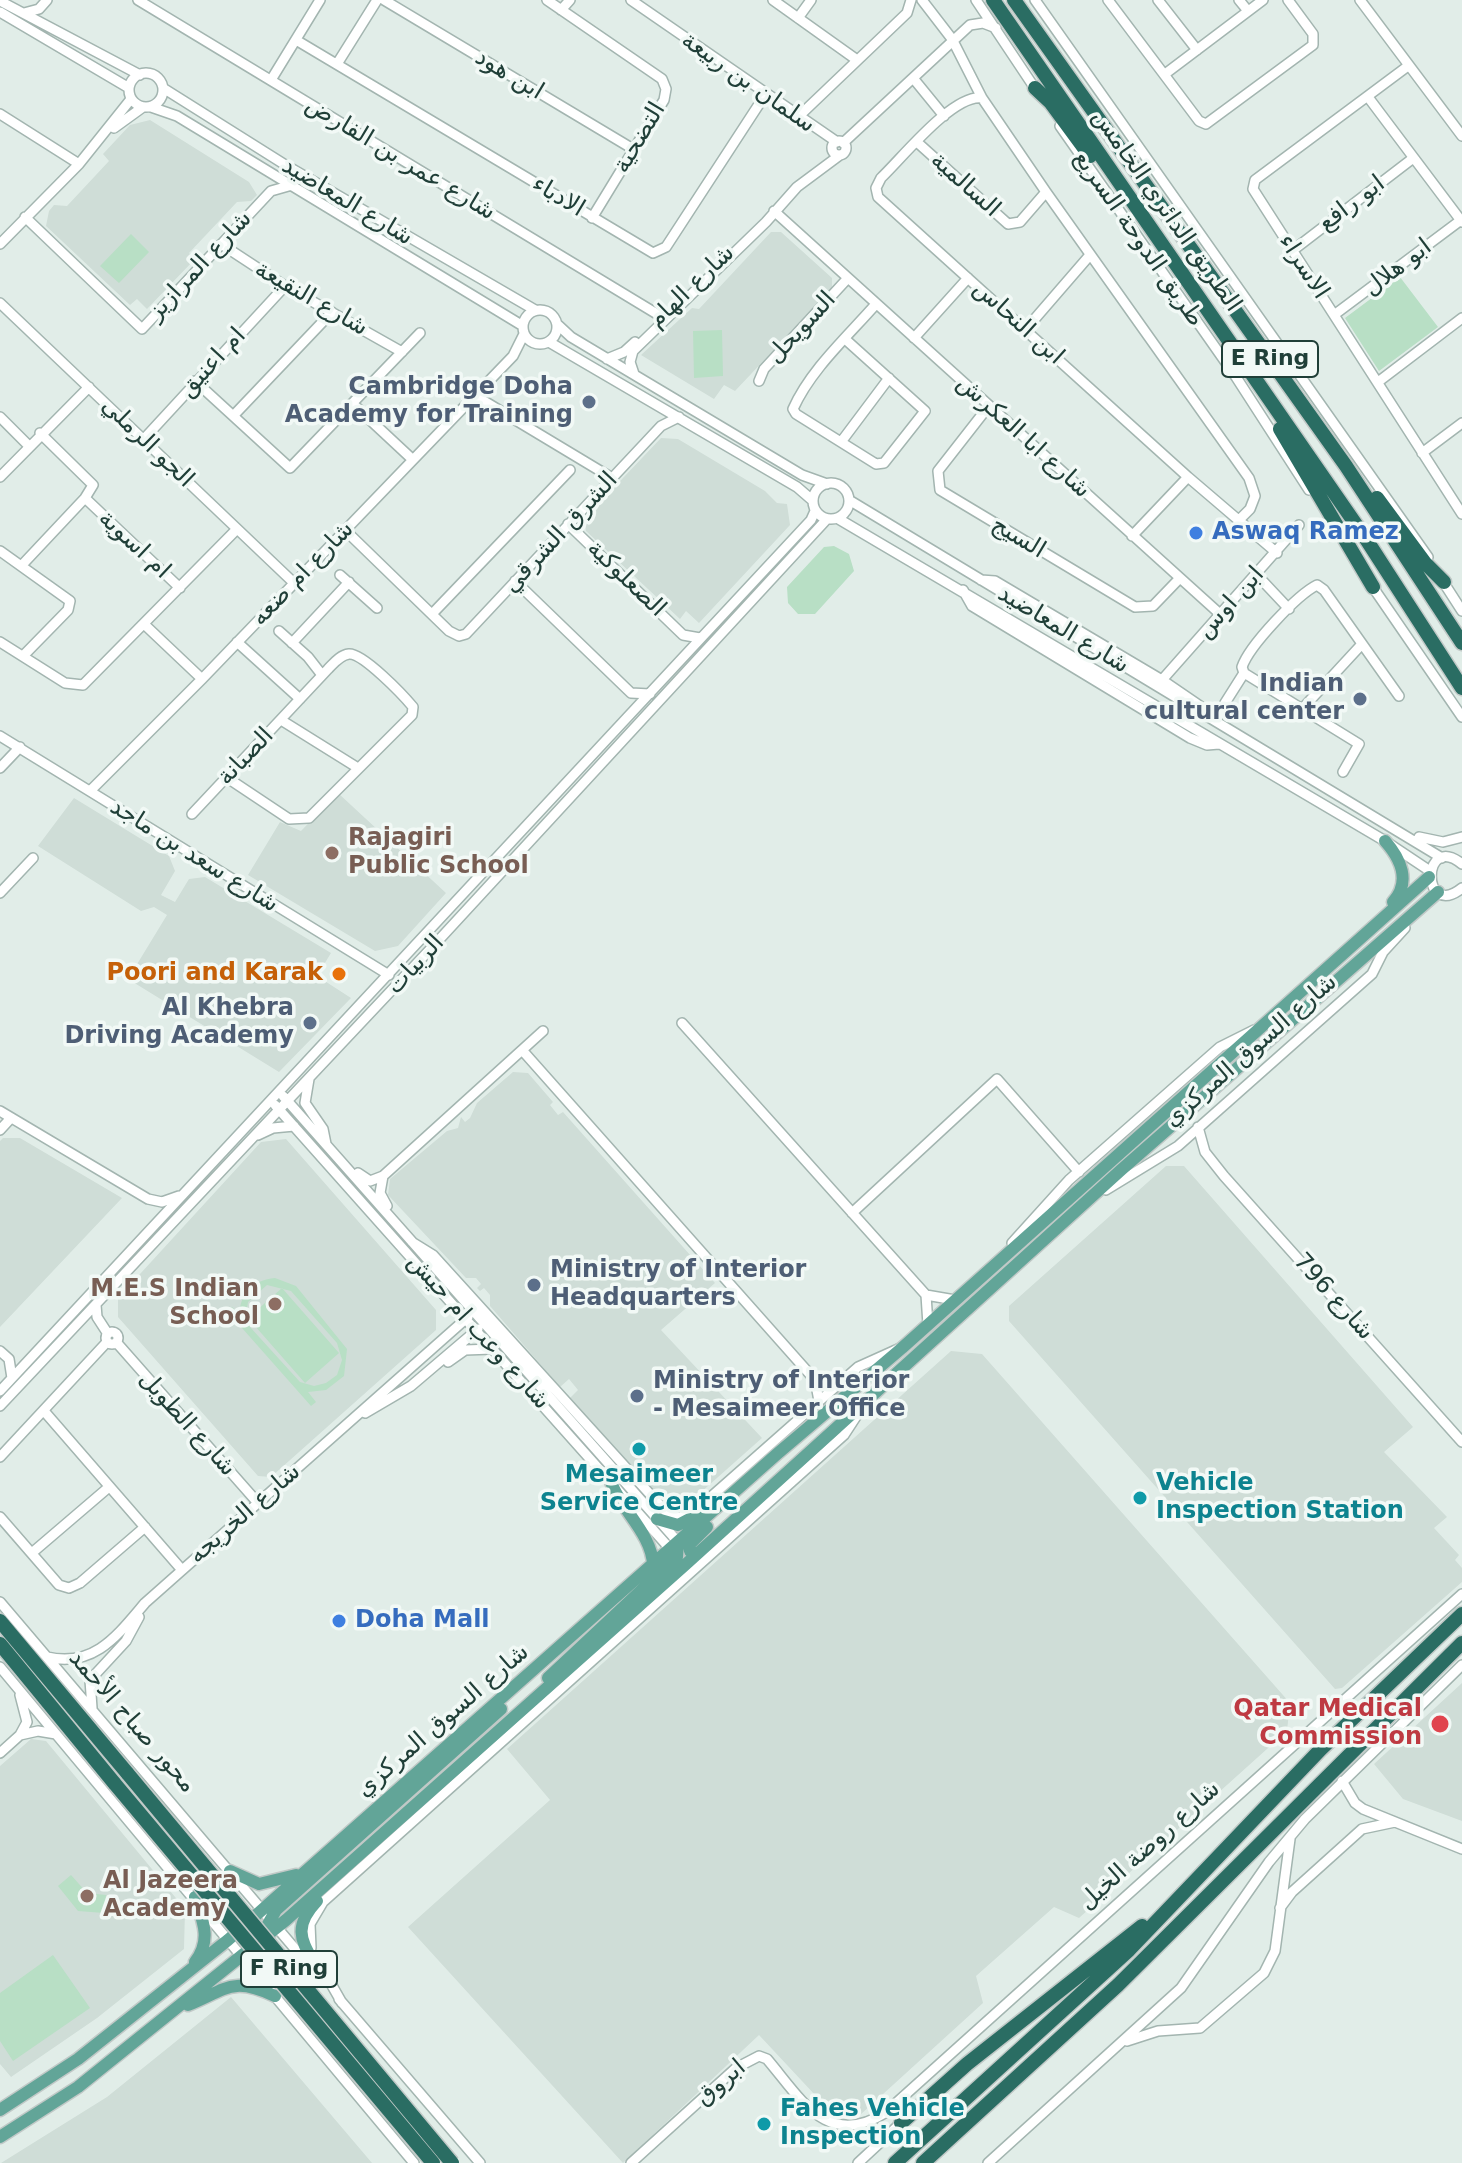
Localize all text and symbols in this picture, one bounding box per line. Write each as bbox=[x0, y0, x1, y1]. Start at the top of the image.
street label: سلمان بن ربيعة bbox=[675, 26, 821, 140]
street label: ابن هود bbox=[469, 43, 549, 107]
street label: شارع عمر بن الفارض bbox=[300, 91, 500, 227]
street label: التضحية bbox=[608, 97, 672, 179]
street label: الطريق الدائري الخامس bbox=[1085, 104, 1247, 318]
street label: طريق الدوحة السريع bbox=[1066, 145, 1210, 333]
street label: السالمية bbox=[924, 146, 1006, 224]
street label: شارع المعاضيد bbox=[276, 152, 418, 252]
street label: الادباء bbox=[526, 170, 590, 224]
street label: ابو رافع bbox=[1313, 170, 1391, 238]
street label: شارع المرازيز bbox=[142, 205, 258, 327]
street label: الاسراء bbox=[1271, 229, 1335, 305]
street label: ابو هلال bbox=[1358, 233, 1438, 303]
street label: شارع الهام bbox=[643, 239, 741, 335]
street label: شارع النقيعة bbox=[249, 255, 373, 343]
street label: ابن النحاس bbox=[967, 275, 1069, 371]
street label: السويحل bbox=[761, 286, 843, 370]
street label: ام اعنيق bbox=[174, 322, 252, 404]
road number: E Ring bbox=[1222, 341, 1318, 377]
street label: شارع ابا العكرش bbox=[950, 369, 1096, 505]
place label: Cambridge Doha Academy for Training bbox=[285, 374, 573, 430]
street label: الجو الرملي bbox=[95, 392, 199, 494]
marker: Cambridge Doha Academy for Training bbox=[580, 393, 598, 411]
street label: الشرق الشرقي bbox=[498, 467, 624, 599]
street label: ام اسوية bbox=[92, 505, 176, 585]
street label: السيج bbox=[986, 511, 1050, 565]
street label: شارع ام ضعه bbox=[246, 515, 360, 633]
place label: Aswaq Ramez bbox=[1212, 519, 1399, 547]
marker: Aswaq Ramez bbox=[1187, 524, 1205, 542]
street label: الصعلوكية bbox=[581, 535, 671, 623]
street label: ابن اوس bbox=[1191, 561, 1271, 645]
street label: شارع المعاضيد bbox=[992, 580, 1134, 680]
place label: Indian cultural center bbox=[1144, 671, 1344, 727]
marker: Indian cultural center bbox=[1351, 690, 1369, 708]
street label: الصبانة bbox=[212, 722, 280, 792]
street label: شارع سعد بن ماجد bbox=[105, 793, 283, 919]
place label: Rajagiri Public School bbox=[348, 825, 529, 881]
marker: Rajagiri Public School bbox=[323, 844, 341, 862]
street label: الربيات bbox=[381, 929, 451, 1001]
place label: Poori and Karak bbox=[106, 960, 323, 988]
marker: Poori and Karak bbox=[330, 965, 348, 983]
street label: شارع السوق المركزي bbox=[1159, 968, 1343, 1134]
place label: Al Khebra Driving Academy bbox=[64, 995, 294, 1051]
marker: Al Khebra Driving Academy bbox=[301, 1014, 319, 1032]
street label: شارع وعب ام حيش bbox=[400, 1248, 556, 1416]
street label: شارع 796 bbox=[1287, 1248, 1379, 1346]
place label: Ministry of Interior Headquarters bbox=[550, 1257, 806, 1313]
place label: M.E.S Indian School bbox=[90, 1276, 259, 1332]
marker: Ministry of Interior Headquarters bbox=[525, 1276, 543, 1294]
marker: M.E.S Indian School bbox=[266, 1295, 284, 1313]
street label: شارع الطويل bbox=[132, 1365, 242, 1483]
place label: Ministry of Interior - Mesaimeer Office bbox=[653, 1368, 909, 1424]
marker: Ministry of Interior - Mesaimeer Office bbox=[628, 1387, 646, 1405]
marker: Mesaimeer Service Centre bbox=[630, 1440, 648, 1458]
street label: شارع الخريجه bbox=[183, 1458, 307, 1570]
place label: Mesaimeer Service Centre bbox=[540, 1462, 738, 1518]
place label: Vehicle Inspection Station bbox=[1156, 1470, 1404, 1526]
marker: Vehicle Inspection Station bbox=[1131, 1489, 1149, 1507]
place label: Doha Mall bbox=[355, 1607, 490, 1635]
marker: Doha Mall bbox=[330, 1612, 348, 1630]
street label: شارع السوق المركزي bbox=[351, 1638, 535, 1804]
street label: محور صباح الأحمد bbox=[62, 1645, 202, 1799]
place label: Qatar Medical Commission bbox=[1233, 1696, 1422, 1752]
marker: Qatar Medical Commission bbox=[1429, 1713, 1451, 1735]
street label: شارع روضة الخيل bbox=[1074, 1775, 1226, 1917]
place label: Al Jazeera Academy bbox=[103, 1868, 238, 1924]
marker: Al Jazeera Academy bbox=[78, 1887, 96, 1905]
road number: F Ring bbox=[241, 1951, 337, 1987]
street label: ابروق bbox=[690, 2054, 752, 2112]
place label: Fahes Vehicle Inspection bbox=[780, 2096, 965, 2152]
marker: Fahes Vehicle Inspection bbox=[755, 2115, 773, 2133]

